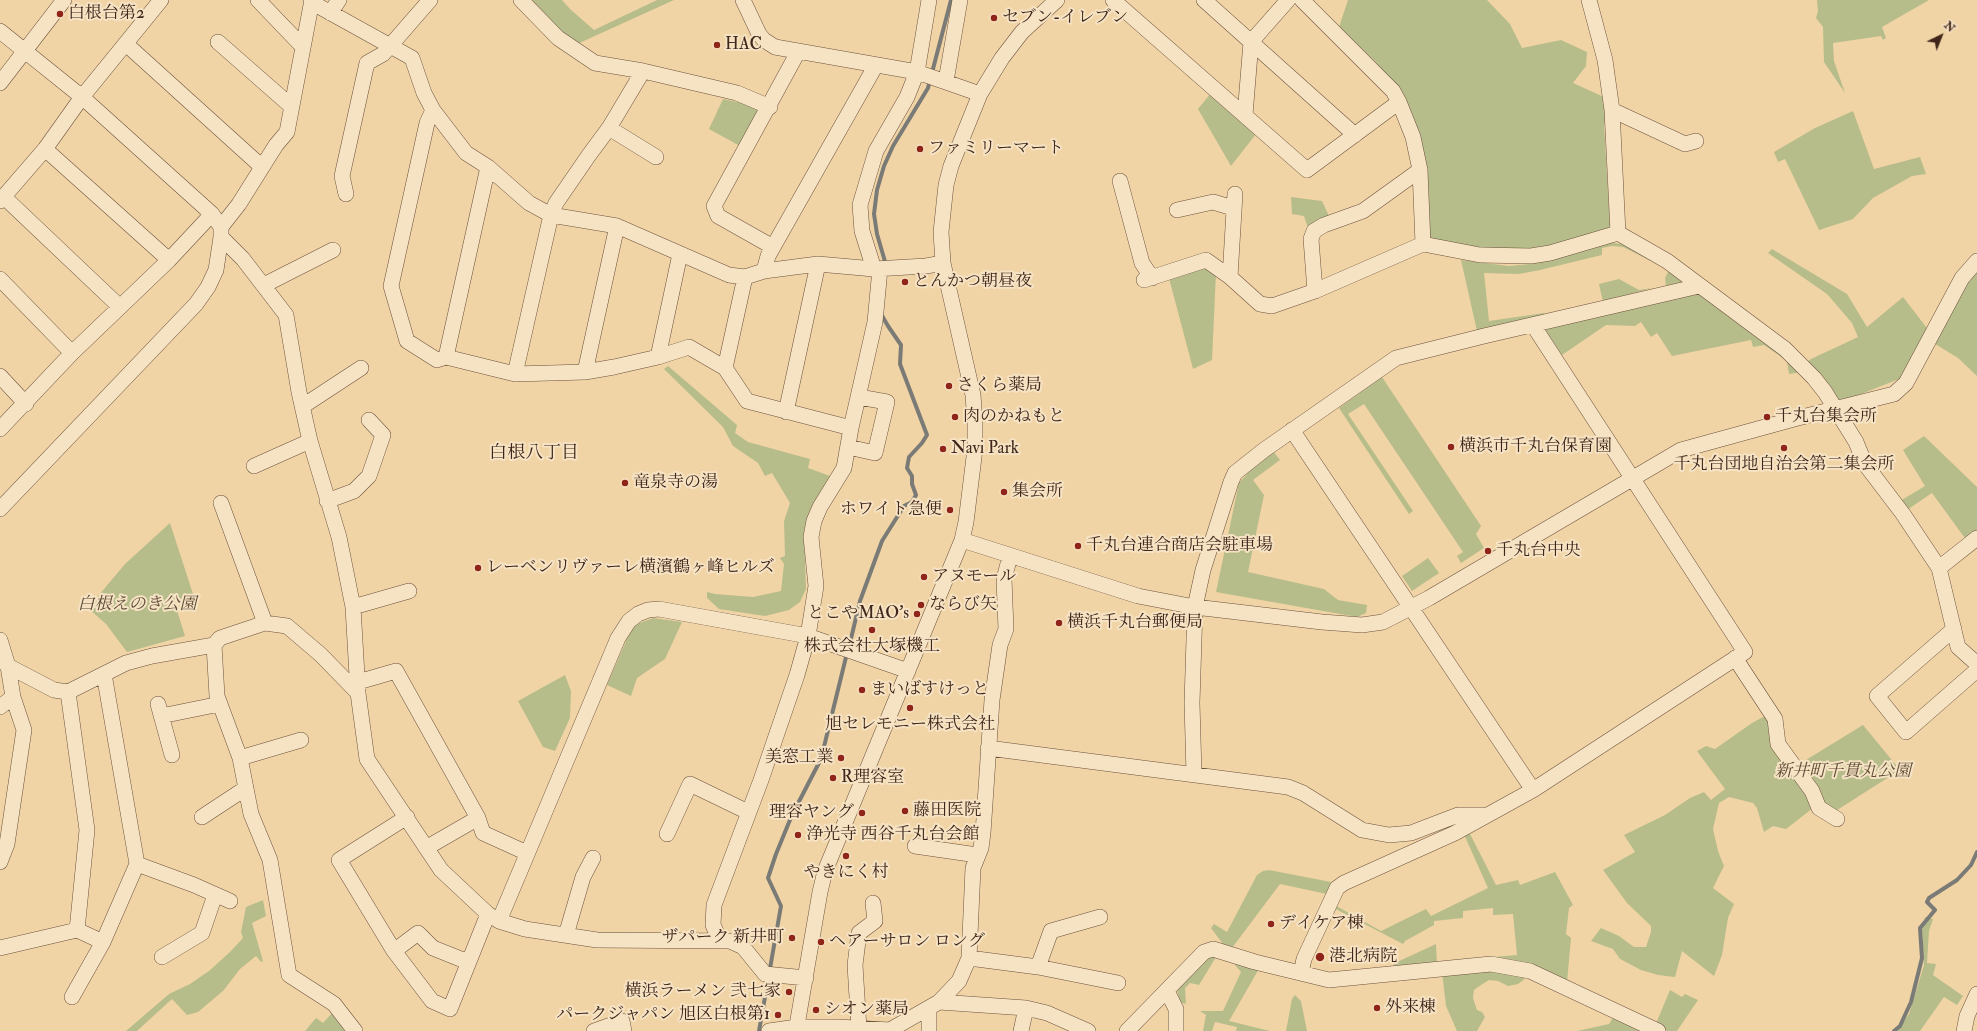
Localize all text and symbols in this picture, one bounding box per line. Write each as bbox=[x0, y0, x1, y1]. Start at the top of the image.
place label: 白根台第2 bbox=[68, 4, 145, 24]
place label: セブン-イレブン bbox=[1002, 8, 1128, 28]
marker: 白根台第2 bbox=[55, 9, 65, 19]
marker: セブン-イレブン bbox=[989, 13, 999, 23]
north arrow bbox=[1921, 16, 1961, 56]
text: N bbox=[1941, 19, 1958, 35]
place label: HAC bbox=[725, 35, 762, 55]
marker: HAC bbox=[712, 40, 722, 50]
place label: ファミリーマート bbox=[928, 139, 1064, 159]
marker: ファミリーマート bbox=[915, 144, 925, 154]
place label: とんかつ朝昼夜 bbox=[913, 272, 1032, 292]
marker: とんかつ朝昼夜 bbox=[900, 277, 910, 287]
place label: さくら薬局 bbox=[957, 376, 1042, 396]
marker: さくら薬局 bbox=[944, 381, 954, 391]
place label: 肉のかねもと bbox=[963, 407, 1065, 427]
place label: 千丸台集会所 bbox=[1775, 407, 1877, 427]
marker: 肉のかねもと bbox=[950, 412, 960, 422]
marker: 千丸台集会所 bbox=[1762, 412, 1772, 422]
place label: 横浜市千丸台保育園 bbox=[1459, 437, 1612, 457]
place label: Navi Park bbox=[951, 439, 1019, 459]
marker: 横浜市千丸台保育園 bbox=[1446, 442, 1456, 452]
district label: 白根八丁目 bbox=[489, 443, 579, 465]
marker: 千丸台団地自治会第二集会所 bbox=[1779, 443, 1789, 453]
marker: Navi Park bbox=[938, 444, 948, 454]
place label: 千丸台団地自治会第二集会所 bbox=[1674, 455, 1894, 475]
place label: 竜泉寺の湯 bbox=[633, 473, 718, 493]
marker: 竜泉寺の湯 bbox=[620, 478, 630, 488]
place label: 集会所 bbox=[1012, 482, 1063, 502]
marker: 集会所 bbox=[999, 487, 1009, 497]
place label: ホワイト急便 bbox=[840, 500, 942, 520]
marker: ホワイト急便 bbox=[945, 505, 955, 515]
place label: 千丸台連合商店会駐車場 bbox=[1086, 536, 1273, 556]
marker: 千丸台連合商店会駐車場 bbox=[1073, 541, 1083, 551]
place label: 千丸台中央 bbox=[1496, 541, 1581, 561]
marker: 千丸台中央 bbox=[1483, 546, 1493, 556]
place label: レーベンリヴァーレ横濱鶴ヶ峰ヒルズ bbox=[486, 558, 775, 578]
marker: レーベンリヴァーレ横濱鶴ヶ峰ヒルズ bbox=[473, 563, 483, 573]
place label: アヌモール bbox=[932, 567, 1016, 587]
marker: アヌモール bbox=[919, 572, 929, 582]
park label: 白根えのき公園 bbox=[78, 595, 196, 615]
place label: ならび矢 bbox=[929, 595, 997, 615]
marker: ならび矢 bbox=[916, 600, 926, 610]
place label: とこやMAO's bbox=[807, 604, 909, 624]
marker: とこやMAO's bbox=[912, 609, 922, 619]
place label: 横浜千丸台郵便局 bbox=[1067, 613, 1203, 633]
marker: 横浜千丸台郵便局 bbox=[1054, 618, 1064, 628]
marker: 株式会社大塚機工 bbox=[867, 625, 877, 635]
place label: 株式会社大塚機工 bbox=[804, 637, 940, 657]
place label: まいばすけっと bbox=[870, 680, 989, 700]
marker: まいばすけっと bbox=[857, 685, 867, 695]
marker: 旭セレモニー株式会社 bbox=[905, 703, 915, 713]
place label: 旭セレモニー株式会社 bbox=[825, 715, 995, 735]
place label: 美窓工業 bbox=[765, 748, 833, 768]
marker: 美窓工業 bbox=[836, 753, 846, 763]
park label: 新井町千貫丸公園 bbox=[1775, 762, 1911, 782]
place label: R理容室 bbox=[841, 768, 904, 788]
marker: R理容室 bbox=[828, 773, 838, 783]
place label: 藤田医院 bbox=[913, 801, 981, 821]
place label: 理容ヤング bbox=[769, 803, 854, 823]
marker: 藤田医院 bbox=[900, 806, 910, 816]
marker: 理容ヤング bbox=[857, 808, 867, 818]
place label: 浄光寺 西谷千丸台会館 bbox=[806, 825, 980, 845]
marker: 浄光寺 西谷千丸台会館 bbox=[793, 830, 803, 840]
marker: やきにく村 bbox=[841, 851, 851, 861]
place label: やきにく村 bbox=[804, 863, 888, 883]
place label: デイケア棟 bbox=[1279, 914, 1364, 934]
marker: デイケア棟 bbox=[1266, 919, 1276, 929]
place label: ザパーク 新井町 bbox=[661, 928, 784, 948]
place label: ヘアーサロン ロング bbox=[829, 932, 985, 952]
marker: ザパーク 新井町 bbox=[787, 933, 797, 943]
marker: ヘアーサロン ロング bbox=[816, 937, 826, 947]
place label: 港北病院 bbox=[1329, 947, 1397, 967]
marker: 港北病院 bbox=[1314, 951, 1326, 963]
place label: 横浜ラーメン 弐七家 bbox=[624, 982, 781, 1002]
marker: 横浜ラーメン 弐七家 bbox=[784, 987, 794, 997]
place label: 外来棟 bbox=[1385, 998, 1436, 1018]
place label: シオン薬局 bbox=[824, 1000, 909, 1020]
marker: 外来棟 bbox=[1372, 1003, 1382, 1013]
place label: パークジャパン 旭区白根第1 bbox=[556, 1005, 770, 1025]
marker: シオン薬局 bbox=[811, 1005, 821, 1015]
marker: パークジャパン 旭区白根第1 bbox=[773, 1010, 783, 1020]

